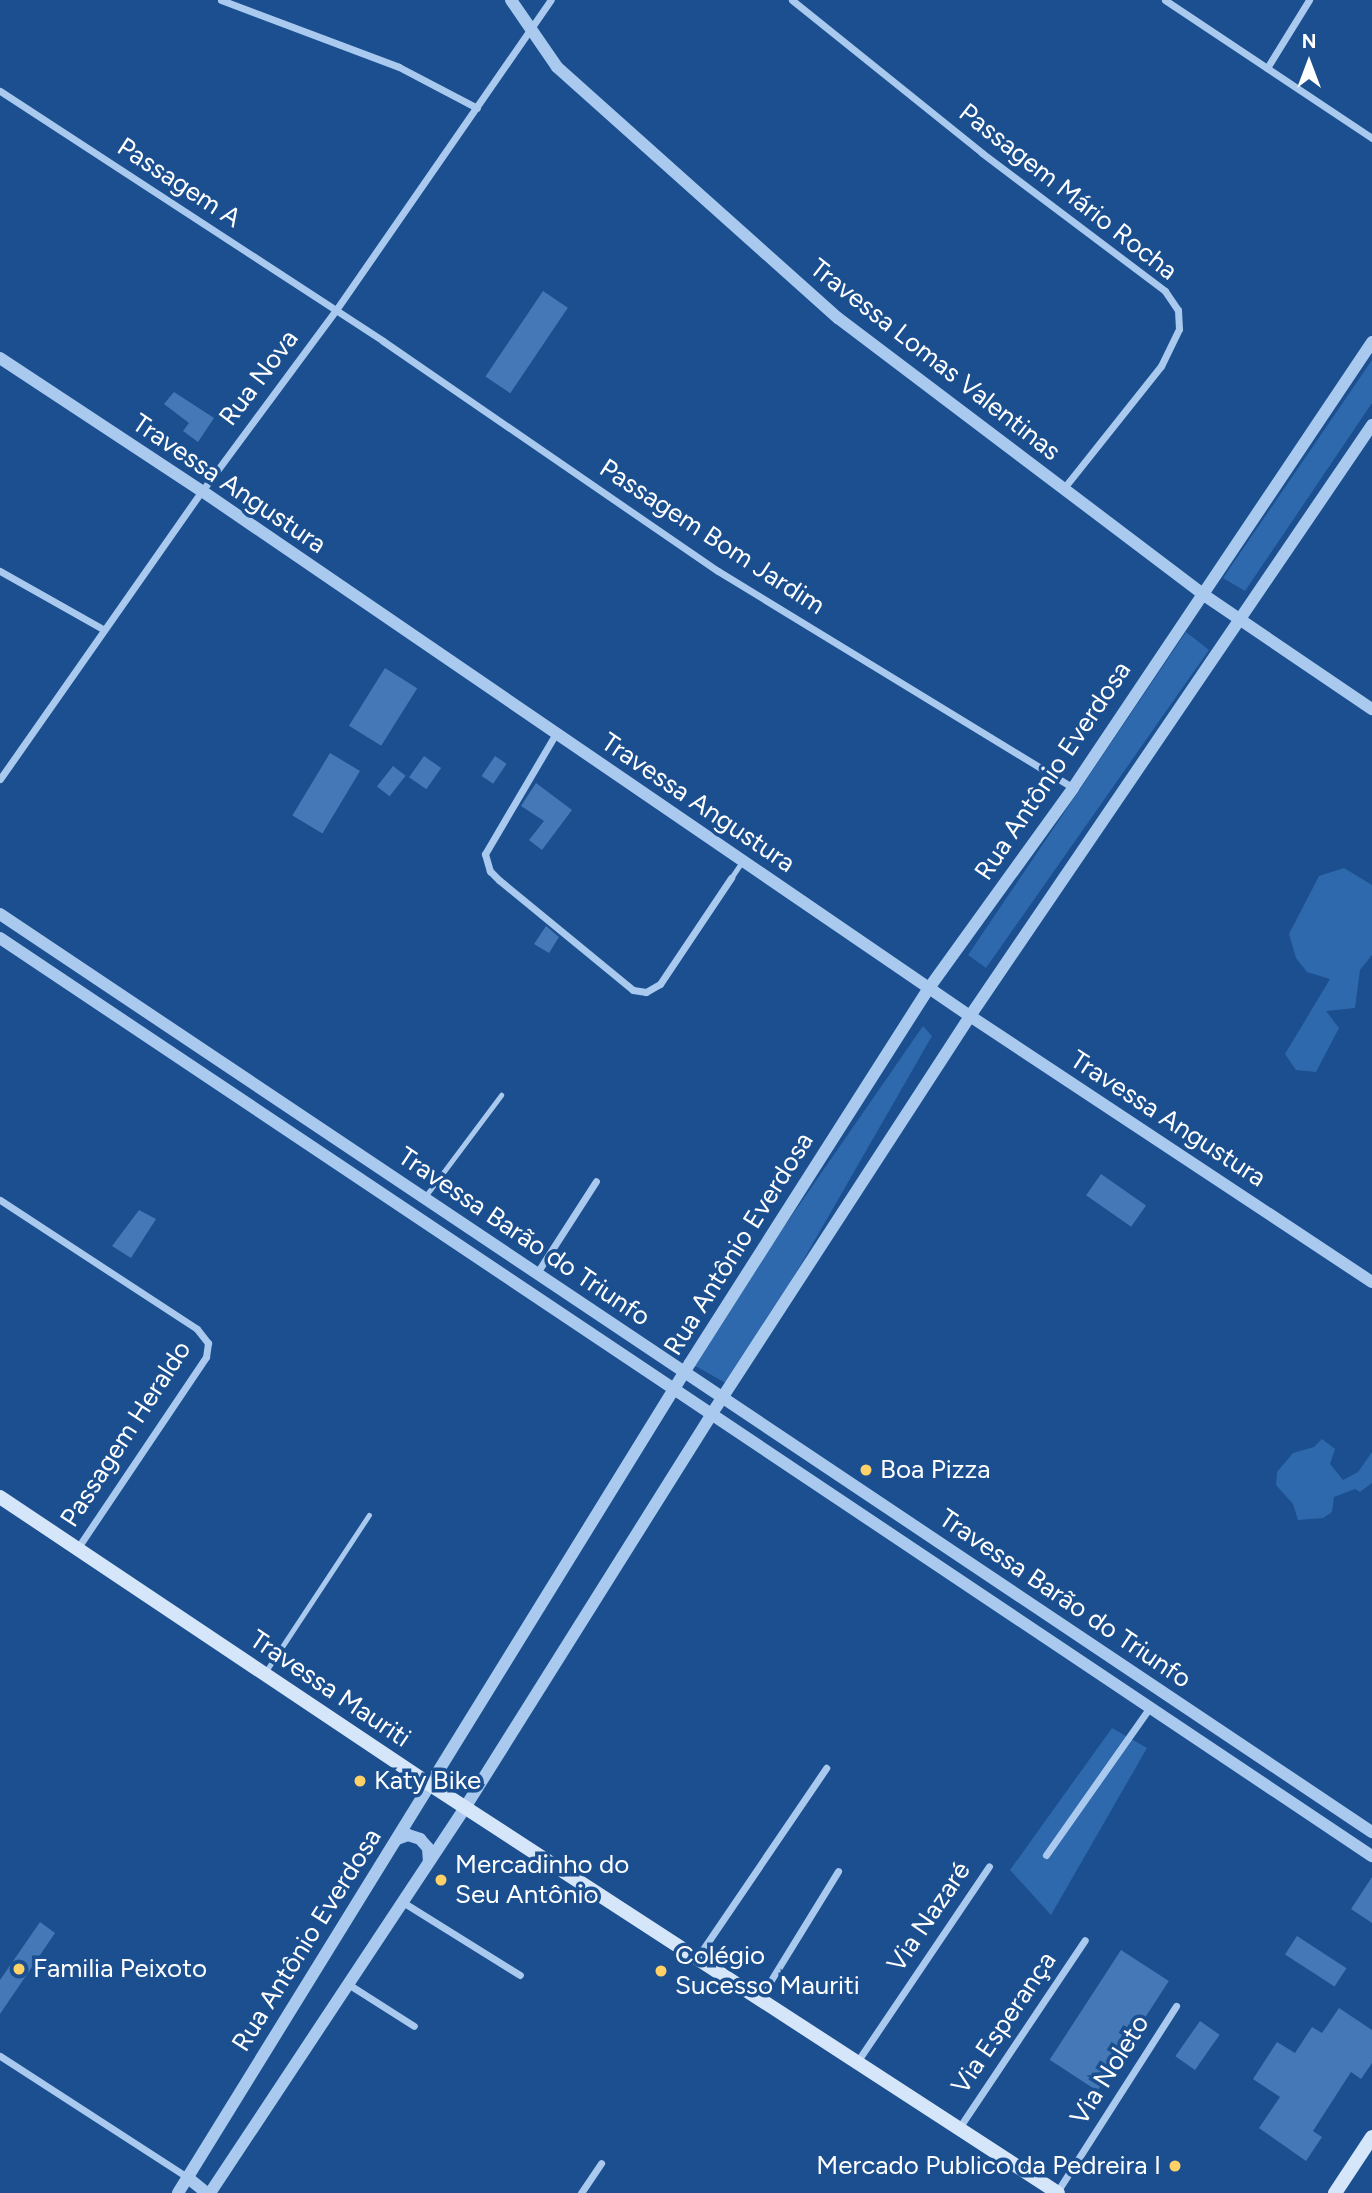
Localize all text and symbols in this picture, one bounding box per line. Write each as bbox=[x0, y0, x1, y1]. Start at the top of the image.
north arrow bbox=[1274, 28, 1344, 98]
text: N bbox=[1302, 30, 1316, 53]
street label: Passagem Mário Rocha bbox=[953, 97, 1183, 287]
street label: Passagem A bbox=[111, 131, 247, 235]
street label: Travessa Lomas Valentinas bbox=[804, 253, 1066, 467]
street label: Rua Nova bbox=[213, 324, 305, 432]
street label: Travessa Angustura bbox=[126, 408, 332, 560]
street label: Passagem Bom Jardim bbox=[594, 453, 830, 621]
street label: Rua Antônio Everdosa bbox=[968, 656, 1138, 886]
street label: Travessa Angustura bbox=[595, 727, 801, 879]
street label: Travessa Angustura bbox=[1064, 1044, 1272, 1194]
street label: Rua Antônio Everdosa bbox=[658, 1127, 820, 1361]
street label: Travessa Barão do Triunfo bbox=[392, 1141, 656, 1333]
street label: Passagem Heraldo bbox=[54, 1335, 198, 1533]
place label: Boa Pizza bbox=[880, 1454, 991, 1486]
marker: Boa Pizza bbox=[858, 1462, 874, 1478]
street label: Travessa Barão do Triunfo bbox=[933, 1503, 1197, 1695]
street label: Travessa Mauriti bbox=[244, 1624, 416, 1754]
place label: Katy Bike bbox=[374, 1765, 481, 1797]
marker: Katy Bike bbox=[352, 1773, 368, 1789]
street label: Rua Antônio Everdosa bbox=[226, 1823, 388, 2057]
place label: Mercadinho do Seu Antônio bbox=[455, 1849, 629, 1910]
street label: Via Nazaré bbox=[881, 1856, 977, 1978]
marker: Mercadinho do Seu Antônio bbox=[433, 1872, 449, 1888]
place label: Colégio Sucesso Mauriti bbox=[675, 1940, 860, 2002]
street label: Via Esperança bbox=[945, 1946, 1063, 2100]
place label: Familia Peixoto bbox=[33, 1953, 207, 1985]
marker: Familia Peixoto bbox=[11, 1961, 27, 1977]
marker: Colégio Sucesso Mauriti bbox=[653, 1963, 669, 1979]
street label: Via Noleto bbox=[1064, 2009, 1156, 2131]
place label: Mercado Publico da Pedreira I bbox=[816, 2150, 1161, 2182]
marker: Mercado Publico da Pedreira I bbox=[1167, 2158, 1183, 2174]

